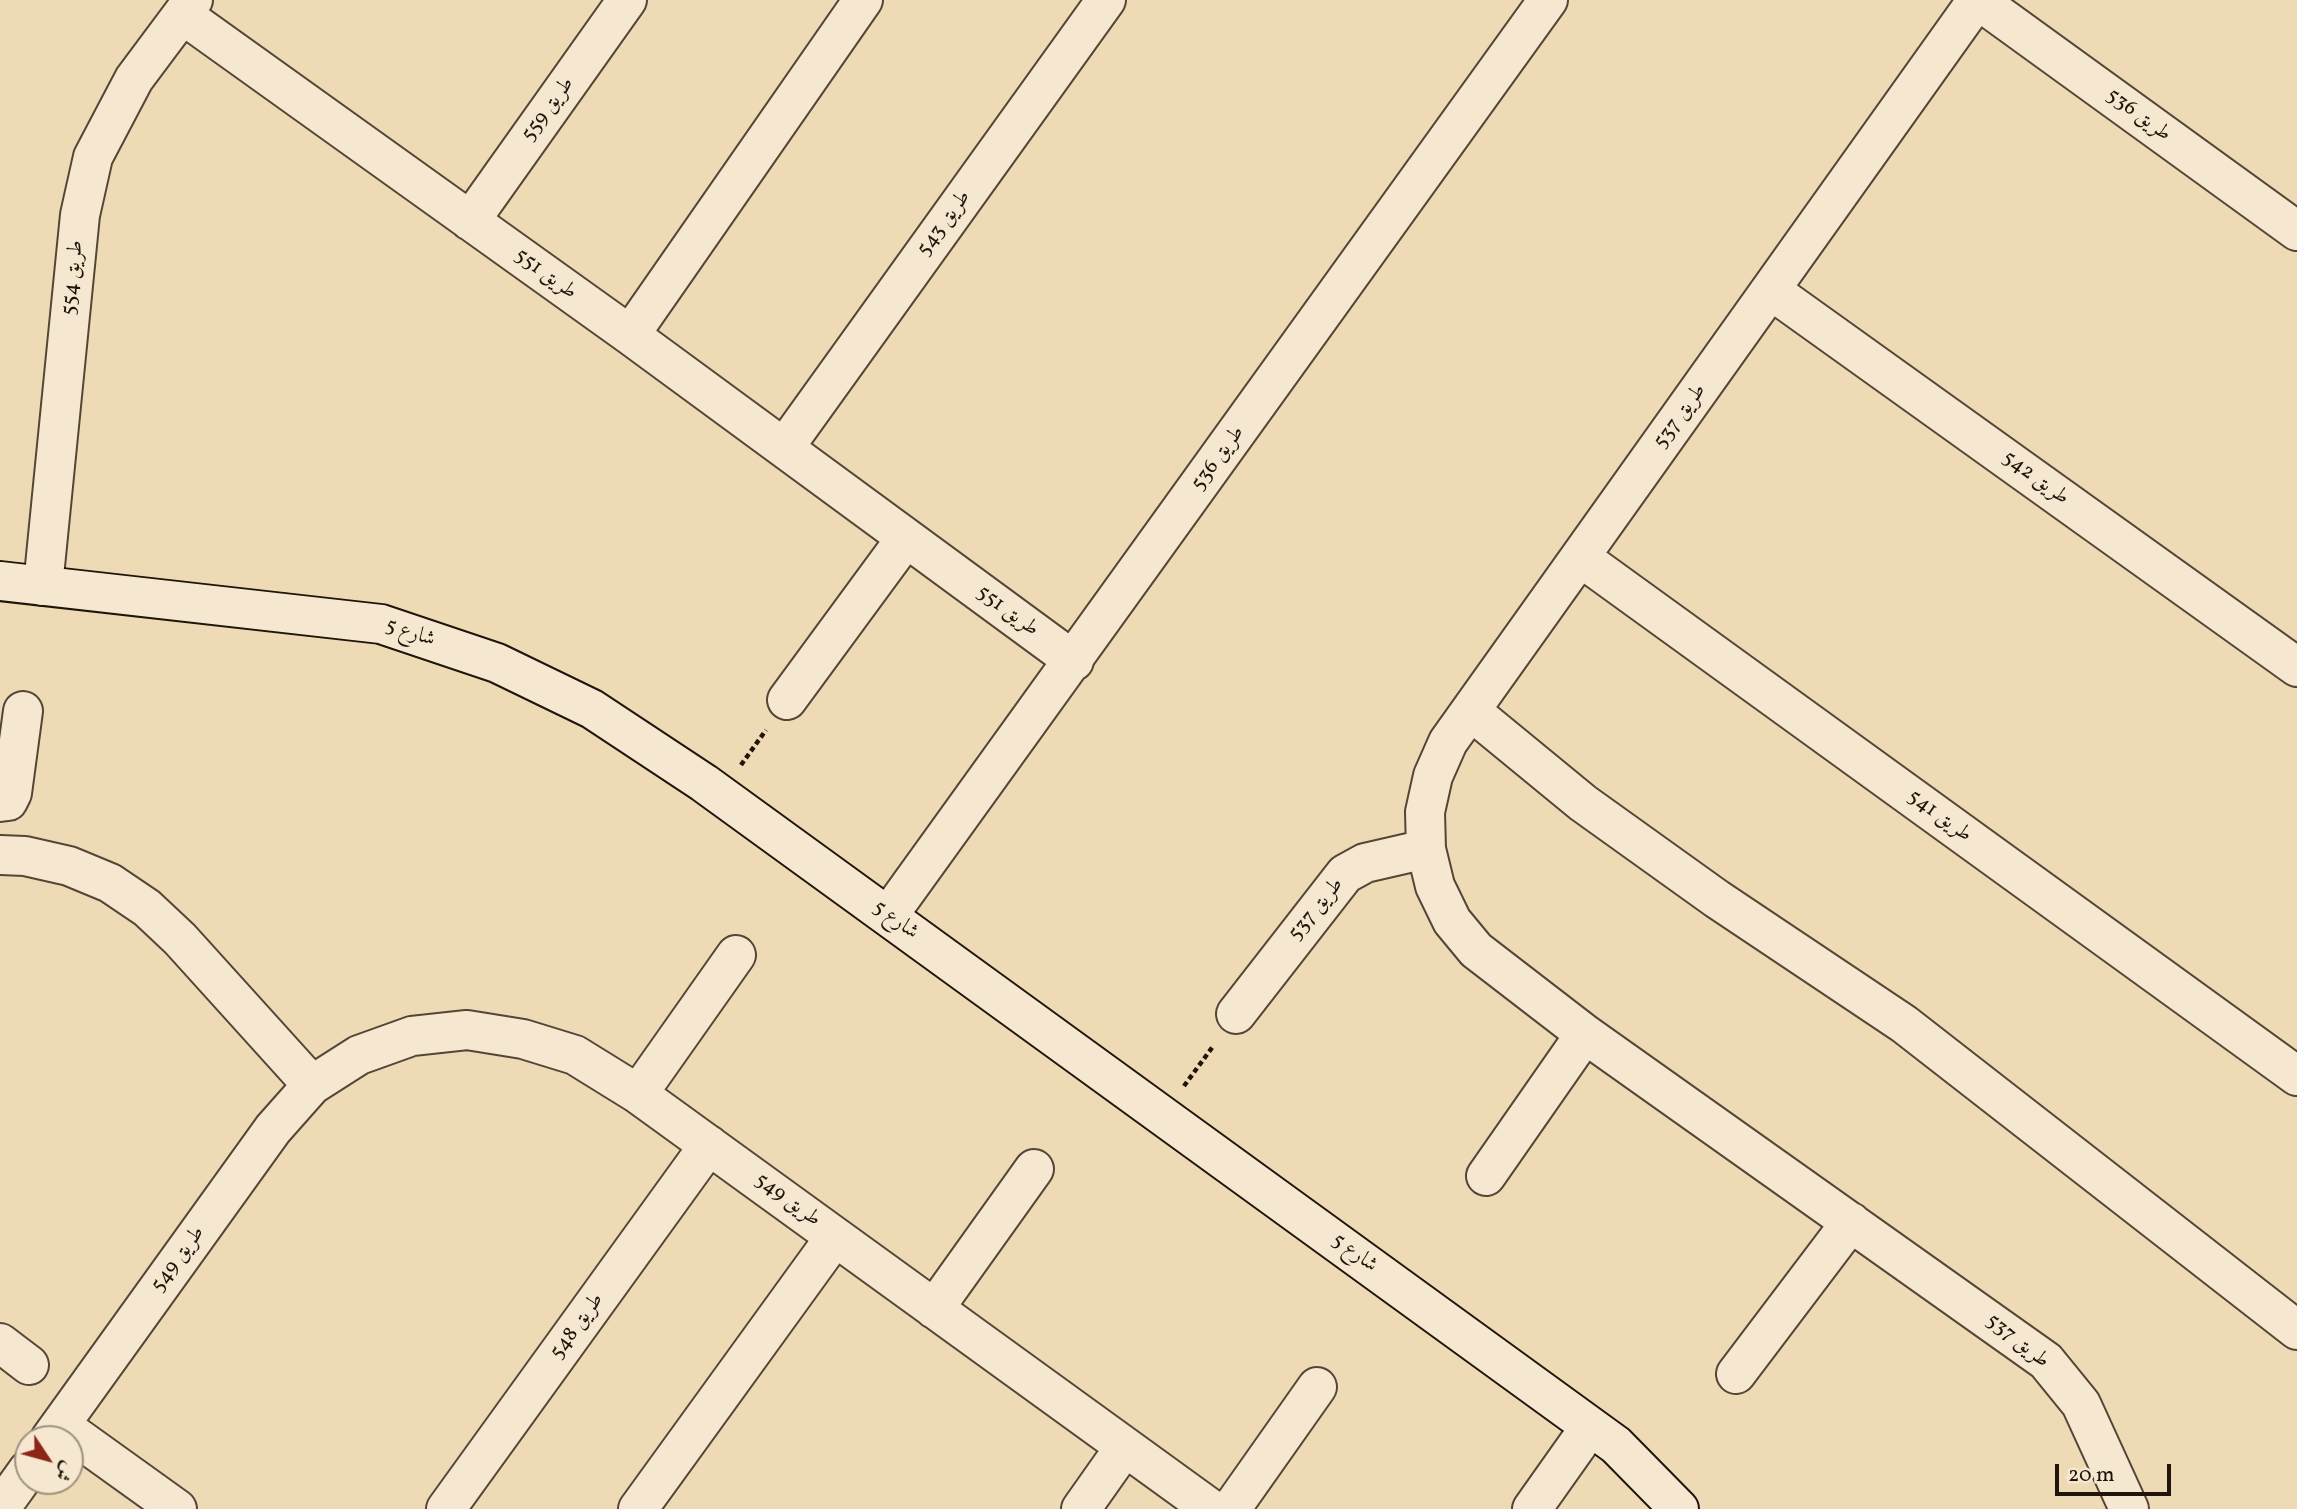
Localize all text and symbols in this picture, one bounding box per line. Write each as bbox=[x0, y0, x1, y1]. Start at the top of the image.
street label: طريق 559 bbox=[517, 73, 581, 147]
street label: طريق 536 bbox=[2101, 84, 2175, 148]
street label: طريق 543 bbox=[913, 186, 977, 262]
street label: طريق 554 bbox=[58, 239, 90, 317]
street label: طريق 551 bbox=[509, 244, 581, 306]
street label: طريق 537 bbox=[1649, 380, 1713, 454]
street label: طريق 536 bbox=[1187, 422, 1251, 496]
street label: طريق 542 bbox=[1997, 446, 2073, 512]
street label: طريق 551 bbox=[971, 581, 1043, 643]
street label: شارع 5 bbox=[382, 614, 438, 654]
street label: طريق 541 bbox=[1902, 785, 1976, 849]
street label: طريق 537 bbox=[1284, 873, 1350, 947]
street label: شارع 5 bbox=[867, 896, 923, 946]
street label: طريق 549 bbox=[749, 1169, 825, 1233]
street label: طريق 549 bbox=[147, 1222, 211, 1298]
street label: شارع 5 bbox=[1326, 1229, 1382, 1279]
street label: طريق 548 bbox=[546, 1289, 610, 1365]
street label: طريق 537 bbox=[1980, 1309, 2054, 1375]
north arrow bbox=[14, 1425, 84, 1495]
scale bar bbox=[2059, 1450, 2174, 1494]
text: ش bbox=[48, 1456, 80, 1486]
text: 20 m bbox=[2068, 1461, 2114, 1490]

